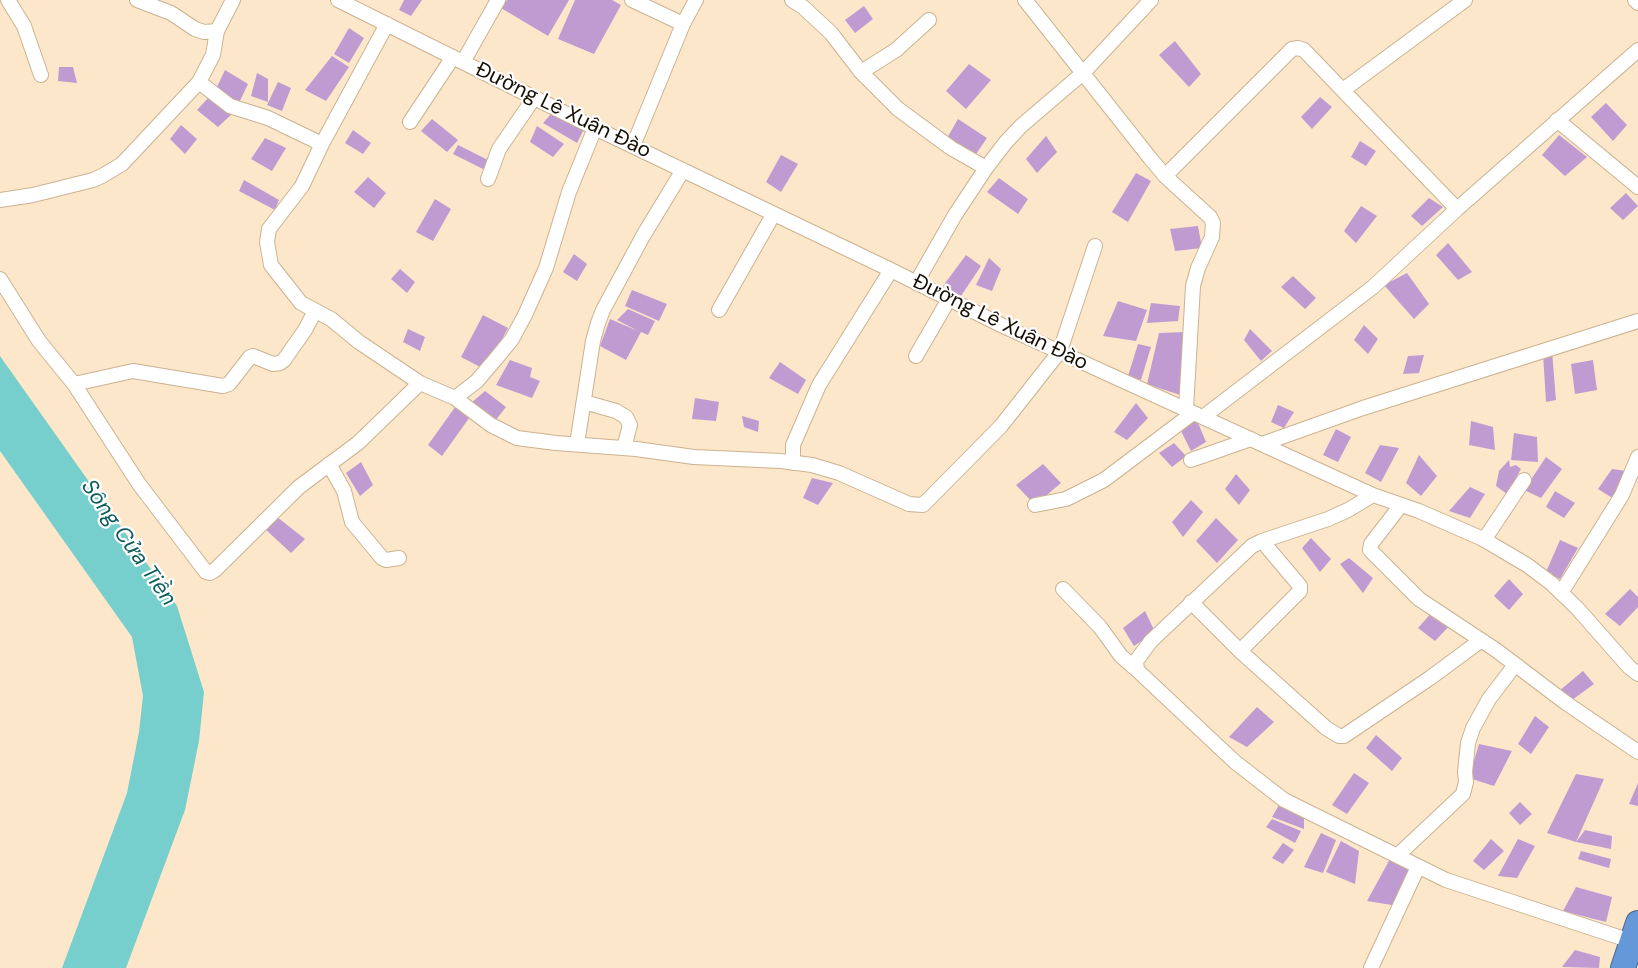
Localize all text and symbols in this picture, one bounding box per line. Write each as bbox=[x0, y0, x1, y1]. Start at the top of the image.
street label: Đường Lê Xuân Đào bbox=[471, 58, 655, 164]
street label: Đường Lê Xuân Đào bbox=[908, 270, 1092, 376]
water label: Sông Cửa Tiền bbox=[75, 475, 181, 611]

